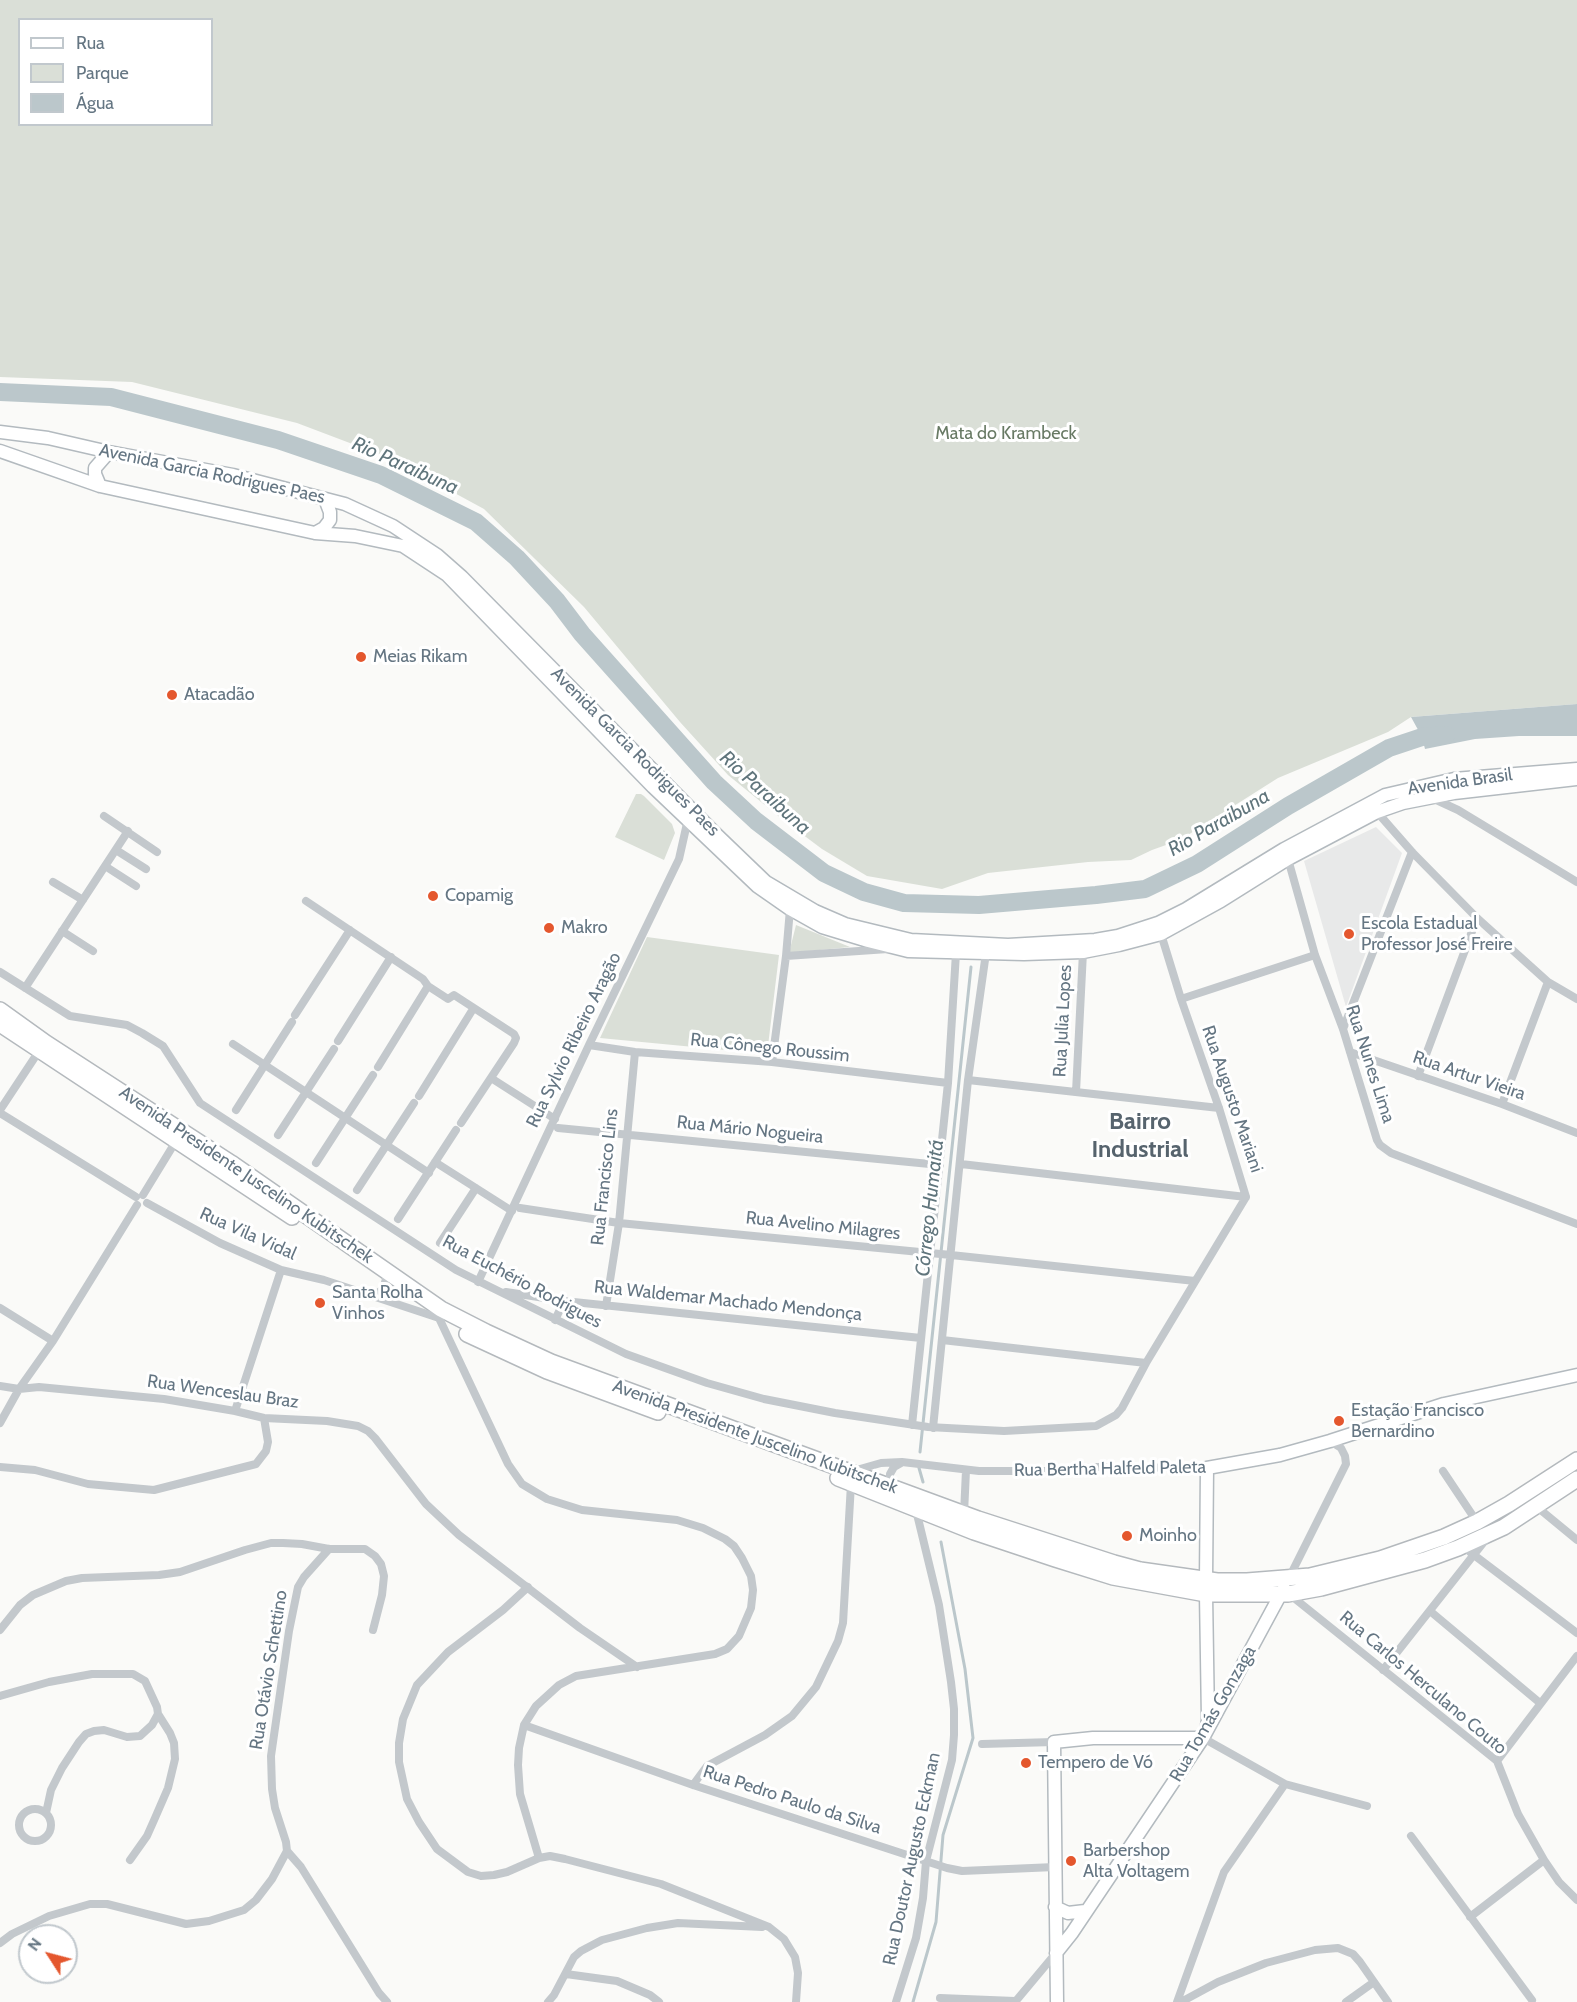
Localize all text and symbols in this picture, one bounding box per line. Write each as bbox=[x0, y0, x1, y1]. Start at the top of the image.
legend bbox=[18, 18, 213, 126]
text: Rua bbox=[76, 32, 105, 54]
text: Parque bbox=[76, 62, 129, 84]
text: Água bbox=[76, 92, 114, 114]
park label: Mata do Krambeck bbox=[935, 423, 1077, 445]
water label: Rio Paraibuna bbox=[348, 432, 462, 500]
street label: Avenida Garcia Rodrigues Paes bbox=[97, 440, 327, 508]
place label: Meias Rikam bbox=[373, 646, 468, 668]
marker: Meias Rikam bbox=[354, 650, 368, 664]
street label: Avenida Garcia Rodrigues Paes bbox=[546, 663, 724, 841]
place label: Atacadão bbox=[184, 684, 255, 706]
marker: Atacadão bbox=[165, 688, 179, 702]
water label: Rio Paraibuna bbox=[715, 746, 815, 840]
street label: Avenida Brasil bbox=[1406, 764, 1514, 800]
water label: Rio Paraibuna bbox=[1164, 784, 1274, 862]
place label: Copamig bbox=[445, 885, 513, 907]
marker: Copamig bbox=[426, 889, 440, 903]
place label: Escola Estadual Professor José Freire bbox=[1361, 913, 1513, 956]
place label: Makro bbox=[561, 917, 608, 939]
marker: Makro bbox=[542, 921, 556, 935]
marker: Escola Estadual Professor José Freire bbox=[1342, 927, 1356, 941]
street label: Rua Sylvio Ribeiro Aragão bbox=[522, 949, 626, 1131]
street label: Rua Julia Lopes bbox=[1049, 964, 1077, 1078]
street label: Rua Nunes Lima bbox=[1341, 1002, 1399, 1126]
street label: Rua Augusto Mariani bbox=[1197, 1023, 1267, 1175]
street label: Rua Cônego Roussim bbox=[689, 1029, 851, 1067]
street label: Rua Artur Vieira bbox=[1410, 1047, 1528, 1105]
street label: Avenida Presidente Juscelino Kubitschek bbox=[115, 1082, 377, 1268]
street label: Rua Francisco Lins bbox=[587, 1108, 623, 1246]
district label: Bairro Industrial bbox=[1091, 1108, 1189, 1164]
street label: Rua Mário Nogueira bbox=[676, 1112, 824, 1148]
water label: Córrego Humaitá bbox=[911, 1138, 949, 1278]
street label: Rua Vila Vidal bbox=[196, 1203, 300, 1265]
street label: Rua Avelino Milagres bbox=[745, 1207, 901, 1245]
street label: Rua Euchério Rodrigues bbox=[439, 1231, 605, 1333]
street label: Rua Waldemar Machado Mendonça bbox=[593, 1276, 863, 1326]
place label: Santa Rolha Vinhos bbox=[332, 1282, 423, 1324]
marker: Santa Rolha Vinhos bbox=[313, 1296, 327, 1310]
street label: Rua Wenceslau Braz bbox=[146, 1371, 300, 1413]
street label: Avenida Presidente Juscelino Kubitschek bbox=[610, 1375, 900, 1499]
place label: Estação Francisco Bernardino bbox=[1351, 1400, 1484, 1442]
marker: Estação Francisco Bernardino bbox=[1332, 1414, 1346, 1428]
street label: Rua Bertha Halfeld Paleta bbox=[1014, 1457, 1206, 1481]
place label: Moinho bbox=[1139, 1525, 1197, 1547]
marker: Moinho bbox=[1120, 1529, 1134, 1543]
street label: Rua Otávio Schettino bbox=[246, 1589, 292, 1751]
street label: Rua Carlos Herculano Couto bbox=[1335, 1607, 1511, 1759]
street label: Rua Tomás Gonzaga bbox=[1165, 1642, 1261, 1786]
street label: Rua Doutor Augusto Eckman bbox=[879, 1751, 945, 1967]
place label: Tempero de Vó bbox=[1038, 1752, 1153, 1774]
marker: Tempero de Vó bbox=[1019, 1756, 1033, 1770]
street label: Rua Pedro Paulo da Silva bbox=[700, 1761, 884, 1839]
place label: Barbershop Alta Voltagem bbox=[1083, 1840, 1190, 1882]
marker: Barbershop Alta Voltagem bbox=[1064, 1854, 1078, 1868]
north arrow bbox=[18, 1924, 78, 1984]
text: N bbox=[24, 1934, 46, 1954]

